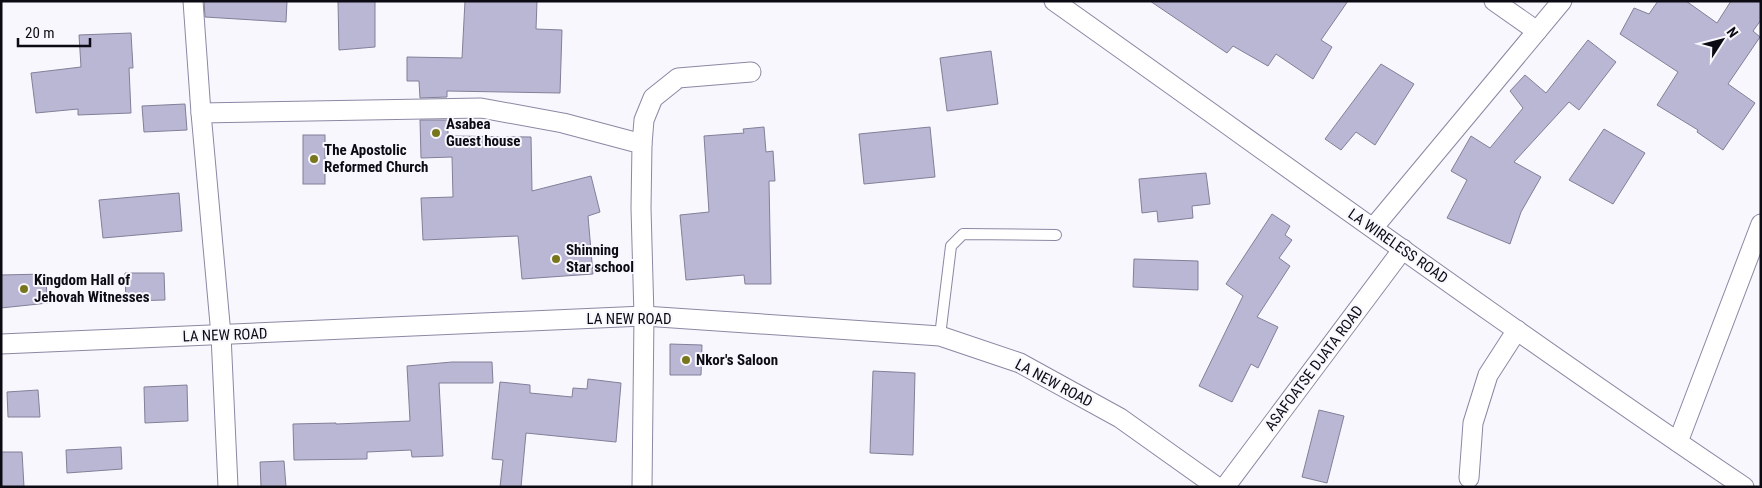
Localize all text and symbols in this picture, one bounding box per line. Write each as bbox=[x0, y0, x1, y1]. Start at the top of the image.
scale bar bbox=[18, 15, 90, 47]
north arrow bbox=[1697, 15, 1747, 65]
text: 20 m bbox=[25, 24, 55, 42]
text: N bbox=[1724, 24, 1742, 41]
place label: Asabea Guest house bbox=[446, 115, 520, 150]
marker: Asabea Guest house bbox=[430, 127, 442, 139]
place label: The Apostolic Reformed Church bbox=[324, 141, 428, 176]
marker: The Apostolic Reformed Church bbox=[308, 153, 320, 165]
street label: LA WIRELESS ROAD bbox=[1345, 205, 1451, 287]
place label: Shinning Star school bbox=[566, 241, 634, 276]
marker: Shinning Star school bbox=[550, 253, 562, 265]
place label: Kingdom Hall of Jehovah Witnesses bbox=[34, 271, 150, 306]
marker: Kingdom Hall of Jehovah Witnesses bbox=[18, 283, 30, 295]
street label: ASAFOATSE DJATA ROAD bbox=[1261, 302, 1367, 434]
street label: LA NEW ROAD bbox=[586, 310, 672, 328]
street label: LA NEW ROAD bbox=[182, 325, 268, 345]
place label: Nkor's Saloon bbox=[696, 351, 778, 369]
marker: Nkor's Saloon bbox=[680, 354, 692, 366]
street label: LA NEW ROAD bbox=[1012, 355, 1096, 411]

